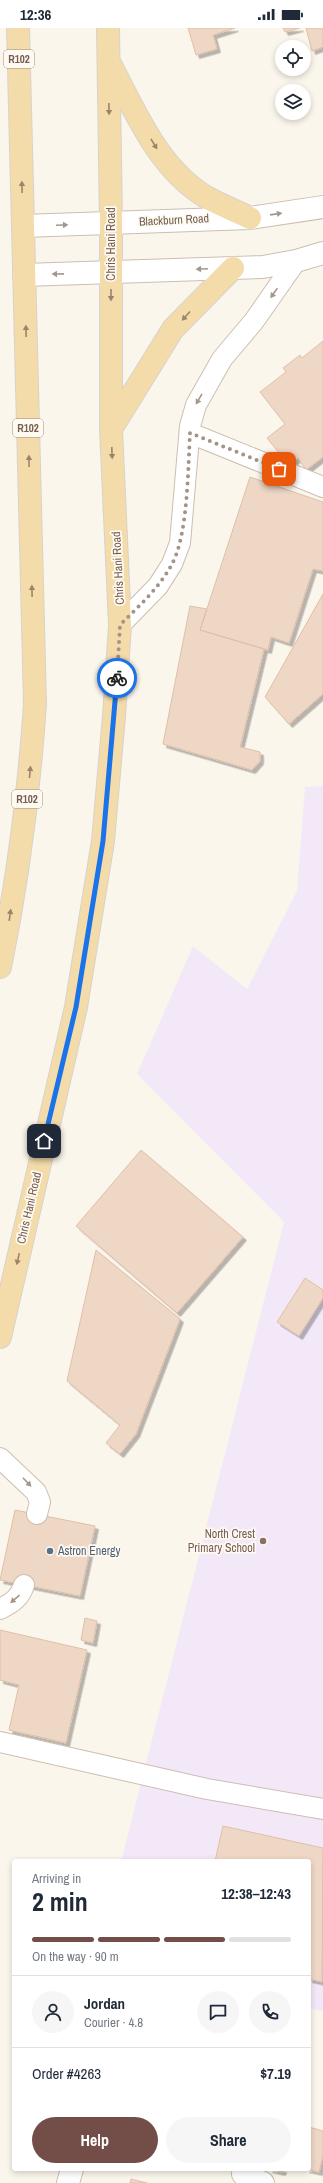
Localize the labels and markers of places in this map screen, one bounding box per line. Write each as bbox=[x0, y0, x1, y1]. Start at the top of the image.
pin bbox=[262, 452, 296, 486]
pin bbox=[27, 1124, 61, 1158]
place label: North Crest Primary School bbox=[188, 1526, 255, 1556]
marker: North Crest Primary School bbox=[258, 1536, 268, 1546]
place label: Astron Energy bbox=[57, 1543, 120, 1559]
marker: Astron Energy bbox=[45, 1546, 55, 1556]

